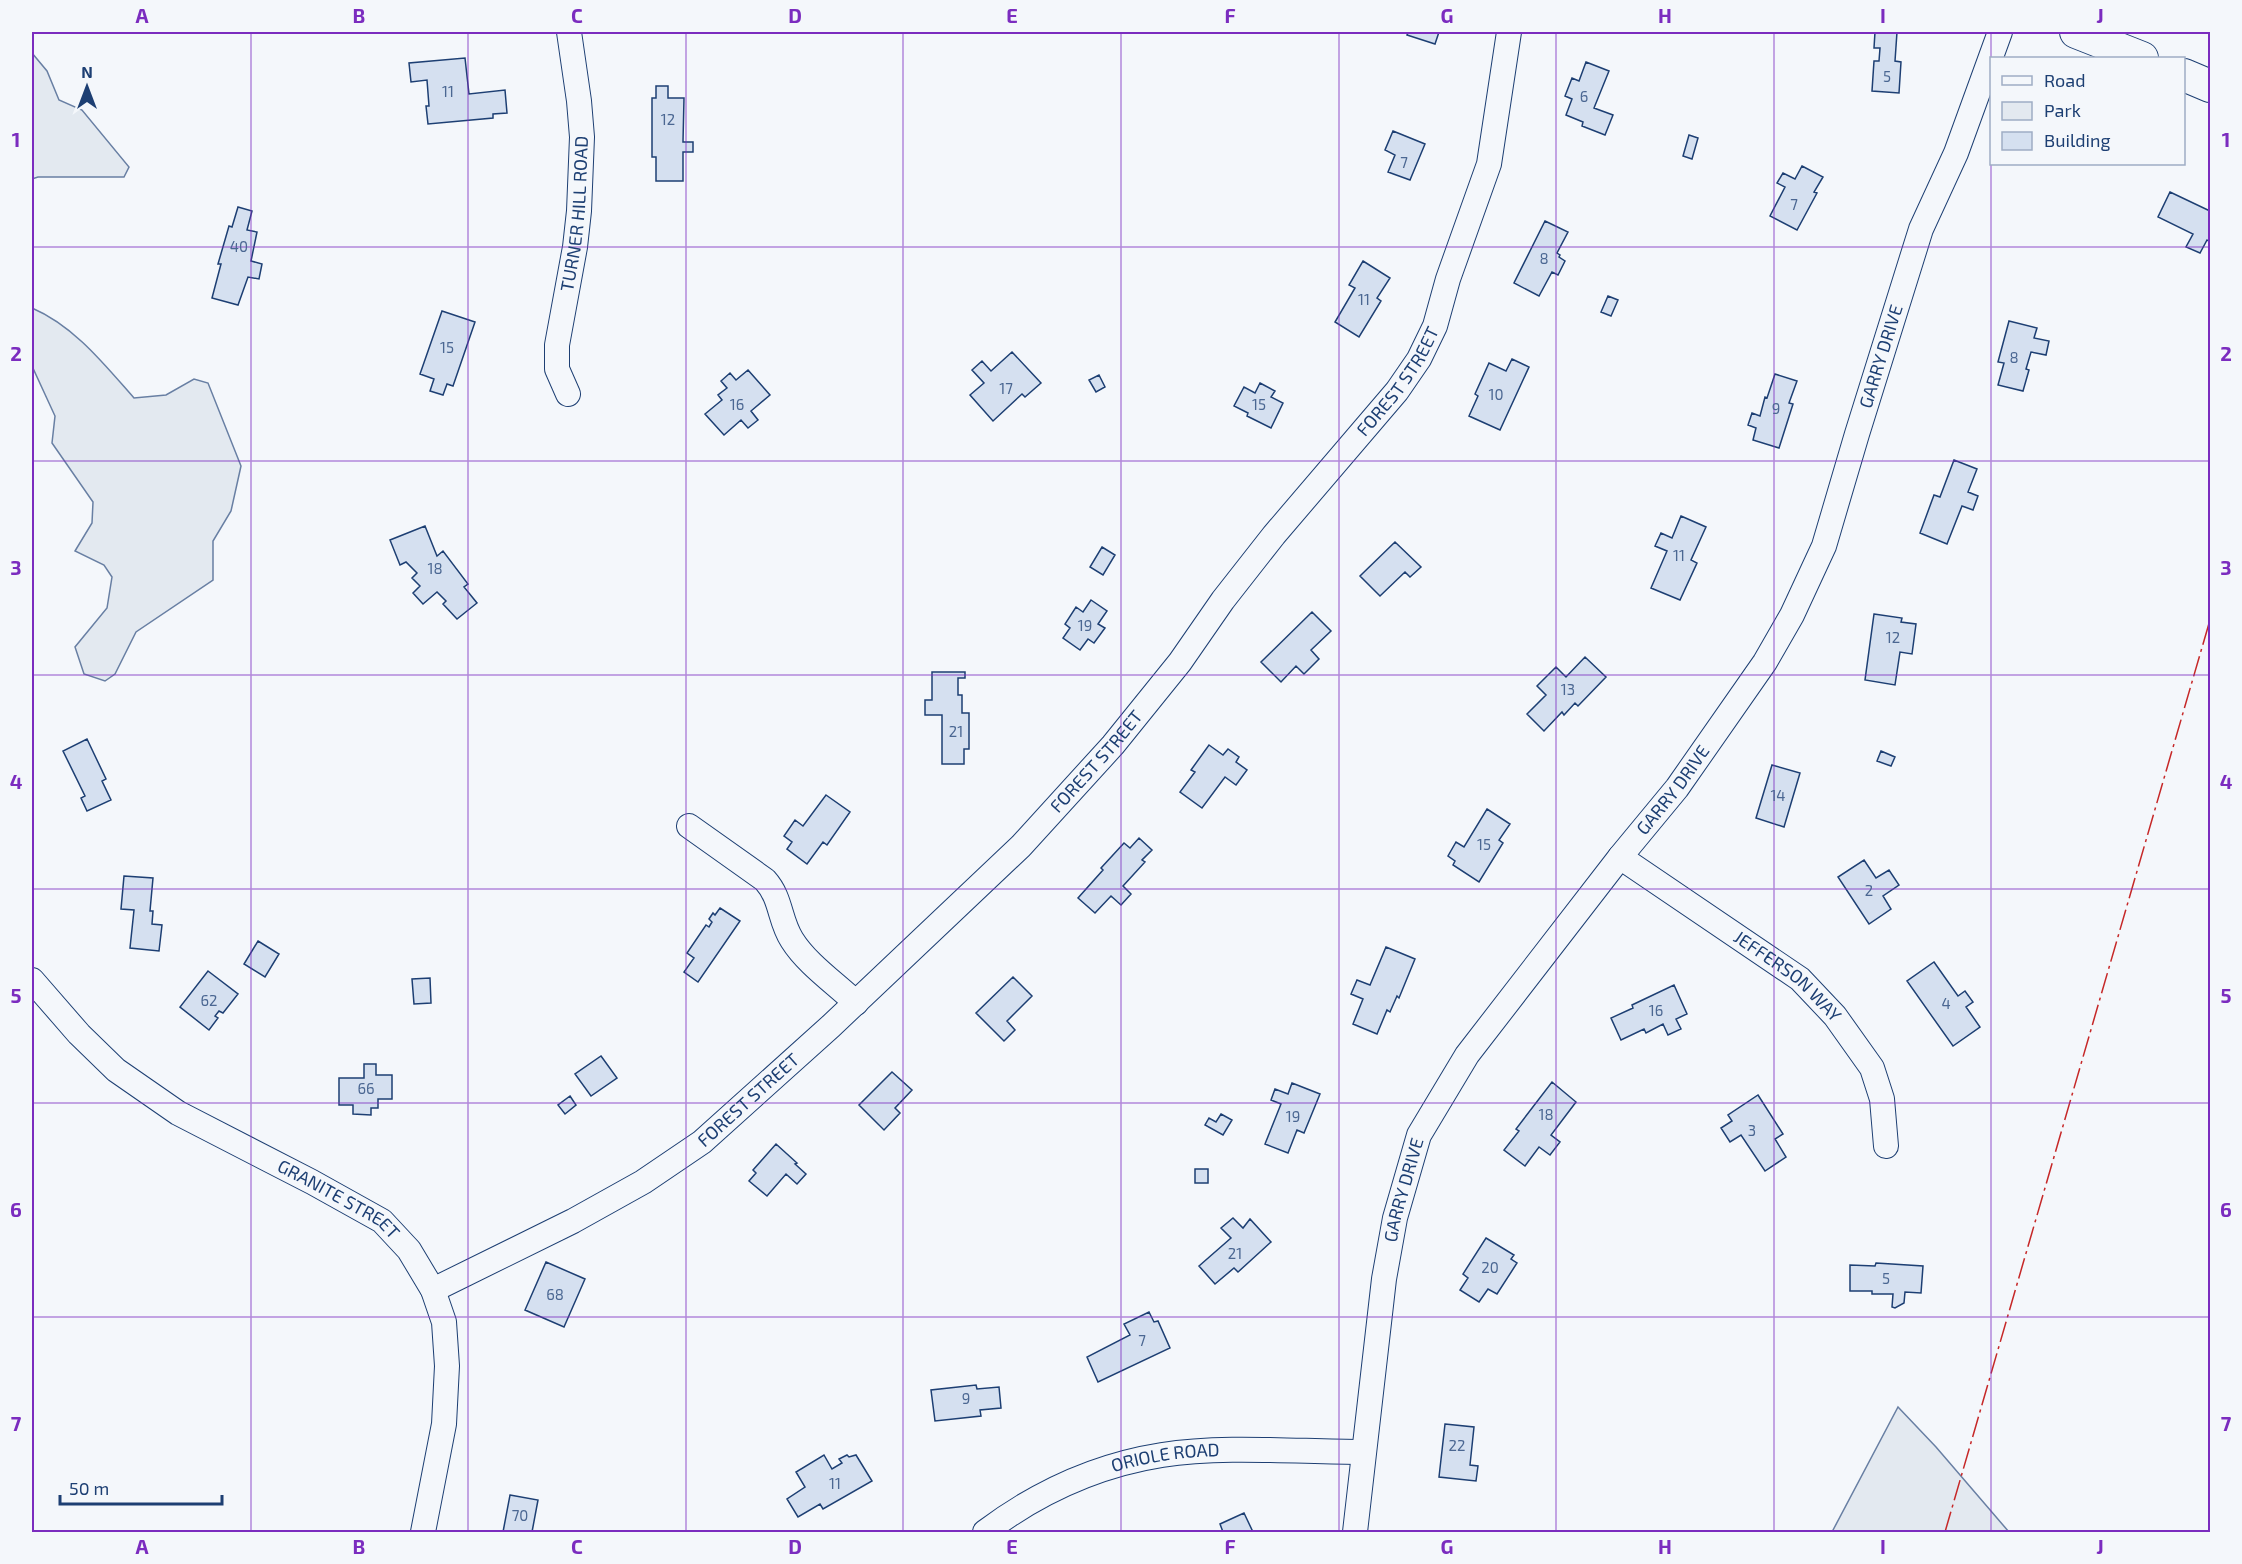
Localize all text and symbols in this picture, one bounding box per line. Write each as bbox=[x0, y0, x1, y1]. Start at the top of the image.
text: A bbox=[135, 3, 149, 27]
text: B bbox=[353, 3, 365, 27]
text: C bbox=[571, 3, 583, 27]
text: D bbox=[788, 3, 802, 27]
text: E bbox=[1006, 3, 1018, 27]
text: F bbox=[1224, 3, 1236, 27]
text: G bbox=[1441, 3, 1453, 27]
text: H bbox=[1658, 3, 1672, 27]
text: I bbox=[1880, 3, 1886, 27]
text: J bbox=[2096, 3, 2104, 27]
north arrow bbox=[57, 57, 117, 117]
legend bbox=[1990, 57, 2185, 165]
text: N bbox=[81, 62, 93, 81]
house number: 5 bbox=[1883, 67, 1891, 85]
text: Road bbox=[2044, 69, 2085, 91]
house number: 11 bbox=[442, 82, 454, 100]
house number: 6 bbox=[1580, 87, 1588, 105]
text: Park bbox=[2044, 99, 2081, 121]
house number: 12 bbox=[661, 110, 675, 128]
text: 1 bbox=[12, 127, 20, 151]
text: 1 bbox=[2222, 127, 2230, 151]
text: Building bbox=[2044, 129, 2111, 151]
street label: TURNER HILL ROAD bbox=[555, 135, 592, 293]
house number: 7 bbox=[1400, 153, 1408, 171]
house number: 7 bbox=[1790, 195, 1798, 213]
house number: 40 bbox=[230, 237, 248, 255]
house number: 8 bbox=[1539, 249, 1549, 267]
house number: 11 bbox=[1358, 290, 1370, 308]
street label: GARRY DRIVE bbox=[1854, 302, 1907, 411]
street label: FOREST STREET bbox=[1351, 322, 1443, 440]
house number: 15 bbox=[440, 338, 454, 356]
text: 2 bbox=[10, 341, 22, 365]
text: 2 bbox=[2220, 341, 2232, 365]
house number: 8 bbox=[2009, 348, 2019, 366]
house number: 17 bbox=[999, 379, 1013, 397]
house number: 10 bbox=[1488, 385, 1504, 403]
house number: 16 bbox=[730, 395, 744, 413]
house number: 15 bbox=[1252, 395, 1266, 413]
house number: 9 bbox=[1772, 399, 1780, 417]
house number: 11 bbox=[1673, 546, 1685, 564]
text: 3 bbox=[10, 555, 22, 579]
text: 3 bbox=[2220, 555, 2232, 579]
house number: 18 bbox=[427, 559, 443, 577]
house number: 19 bbox=[1078, 616, 1092, 634]
house number: 12 bbox=[1886, 628, 1900, 646]
house number: 13 bbox=[1561, 680, 1575, 698]
street label: FOREST STREET bbox=[1045, 705, 1147, 817]
house number: 21 bbox=[949, 722, 963, 740]
street label: GARRY DRIVE bbox=[1631, 741, 1714, 839]
text: 4 bbox=[10, 769, 23, 793]
text: 4 bbox=[2220, 769, 2233, 793]
house number: 14 bbox=[1770, 786, 1786, 804]
house number: 15 bbox=[1477, 835, 1491, 853]
house number: 2 bbox=[1865, 881, 1873, 899]
street label: JEFFERSON WAY bbox=[1730, 925, 1847, 1026]
text: 5 bbox=[10, 983, 22, 1007]
text: 5 bbox=[2220, 983, 2232, 1007]
house number: 62 bbox=[200, 991, 218, 1009]
house number: 4 bbox=[1941, 994, 1951, 1012]
house number: 16 bbox=[1649, 1001, 1663, 1019]
street label: FOREST STREET bbox=[692, 1048, 804, 1151]
house number: 66 bbox=[357, 1079, 375, 1097]
house number: 18 bbox=[1538, 1105, 1554, 1123]
house number: 19 bbox=[1286, 1107, 1300, 1125]
house number: 3 bbox=[1748, 1121, 1756, 1139]
street label: GARRY DRIVE bbox=[1379, 1135, 1428, 1244]
street label: GRANITE STREET bbox=[274, 1154, 405, 1243]
text: 6 bbox=[10, 1197, 22, 1221]
text: 6 bbox=[2220, 1197, 2232, 1221]
house number: 21 bbox=[1228, 1244, 1242, 1262]
house number: 20 bbox=[1481, 1258, 1499, 1276]
house number: 5 bbox=[1882, 1269, 1890, 1287]
house number: 68 bbox=[546, 1285, 564, 1303]
house number: 7 bbox=[1138, 1331, 1146, 1349]
house number: 9 bbox=[962, 1389, 970, 1407]
text: 7 bbox=[11, 1411, 22, 1435]
text: 7 bbox=[2221, 1411, 2232, 1435]
house number: 22 bbox=[1449, 1436, 1465, 1454]
street label: ORIOLE ROAD bbox=[1108, 1438, 1220, 1476]
scale bar bbox=[60, 1468, 222, 1506]
house number: 11 bbox=[829, 1474, 841, 1492]
text: 50 m bbox=[69, 1477, 109, 1499]
house number: 70 bbox=[512, 1506, 528, 1524]
text: A bbox=[135, 1534, 149, 1558]
text: B bbox=[353, 1534, 365, 1558]
text: C bbox=[571, 1534, 583, 1558]
text: D bbox=[788, 1534, 802, 1558]
text: E bbox=[1006, 1534, 1018, 1558]
text: F bbox=[1224, 1534, 1236, 1558]
text: G bbox=[1441, 1534, 1453, 1558]
text: H bbox=[1658, 1534, 1672, 1558]
text: I bbox=[1880, 1534, 1886, 1558]
text: J bbox=[2096, 1534, 2104, 1558]

